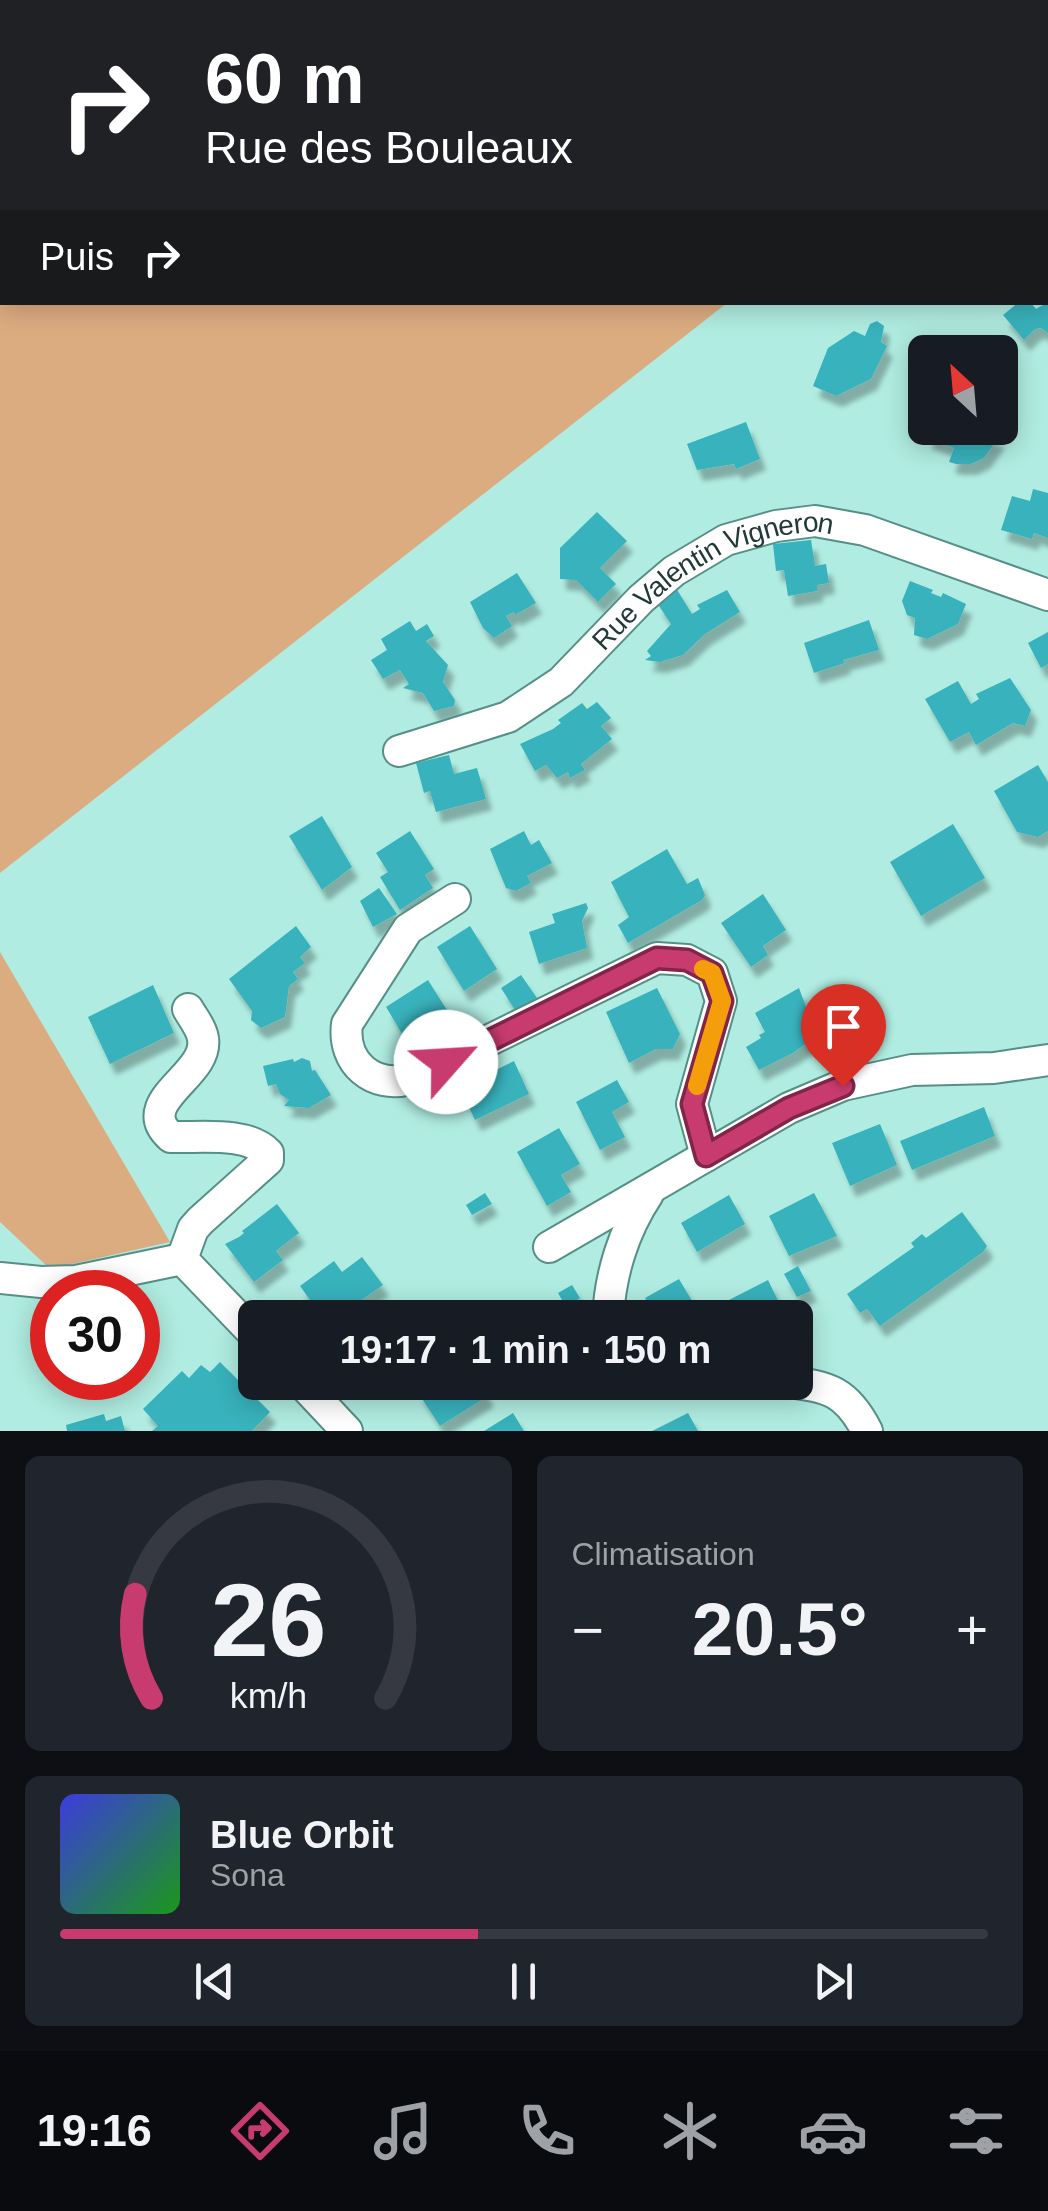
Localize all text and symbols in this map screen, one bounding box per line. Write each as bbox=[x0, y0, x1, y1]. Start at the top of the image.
icon: right bbox=[40, 40, 170, 170]
text: 60 m bbox=[205, 40, 365, 118]
text: Rue des Bouleaux bbox=[205, 122, 573, 173]
icon: right bbox=[134, 230, 189, 285]
text: Puis bbox=[40, 236, 114, 278]
north arrow bbox=[908, 335, 1018, 445]
map controls bbox=[908, 335, 1018, 445]
street label: Rue Valentin Vigneron bbox=[586, 506, 836, 656]
pin bbox=[801, 984, 886, 1087]
icon: arrive bbox=[816, 999, 871, 1054]
position arrow bbox=[394, 1010, 498, 1114]
speed limit sign: 30 bbox=[30, 1270, 160, 1400]
text: 19:17 · 1 min · 150 m bbox=[340, 1329, 711, 1371]
text: Climatisation bbox=[572, 1536, 755, 1572]
text: 26 bbox=[210, 1562, 326, 1678]
text: 20.5° bbox=[692, 1587, 868, 1671]
text: − bbox=[572, 1599, 604, 1661]
text: + bbox=[956, 1599, 988, 1661]
text: km/h bbox=[230, 1676, 307, 1716]
text: Blue Orbit bbox=[210, 1814, 394, 1856]
text: Sona bbox=[210, 1857, 285, 1893]
icon: previous bbox=[187, 1954, 242, 2009]
icon: pause bbox=[496, 1954, 551, 2009]
icon: next bbox=[806, 1954, 861, 2009]
icon: directions bbox=[225, 2096, 295, 2166]
icon: music bbox=[368, 2096, 438, 2166]
icon: phone bbox=[512, 2096, 582, 2166]
icon: climate bbox=[655, 2096, 725, 2166]
icon: car bbox=[798, 2096, 868, 2166]
icon: filters bbox=[941, 2096, 1011, 2166]
text: 19:16 bbox=[37, 2105, 152, 2156]

